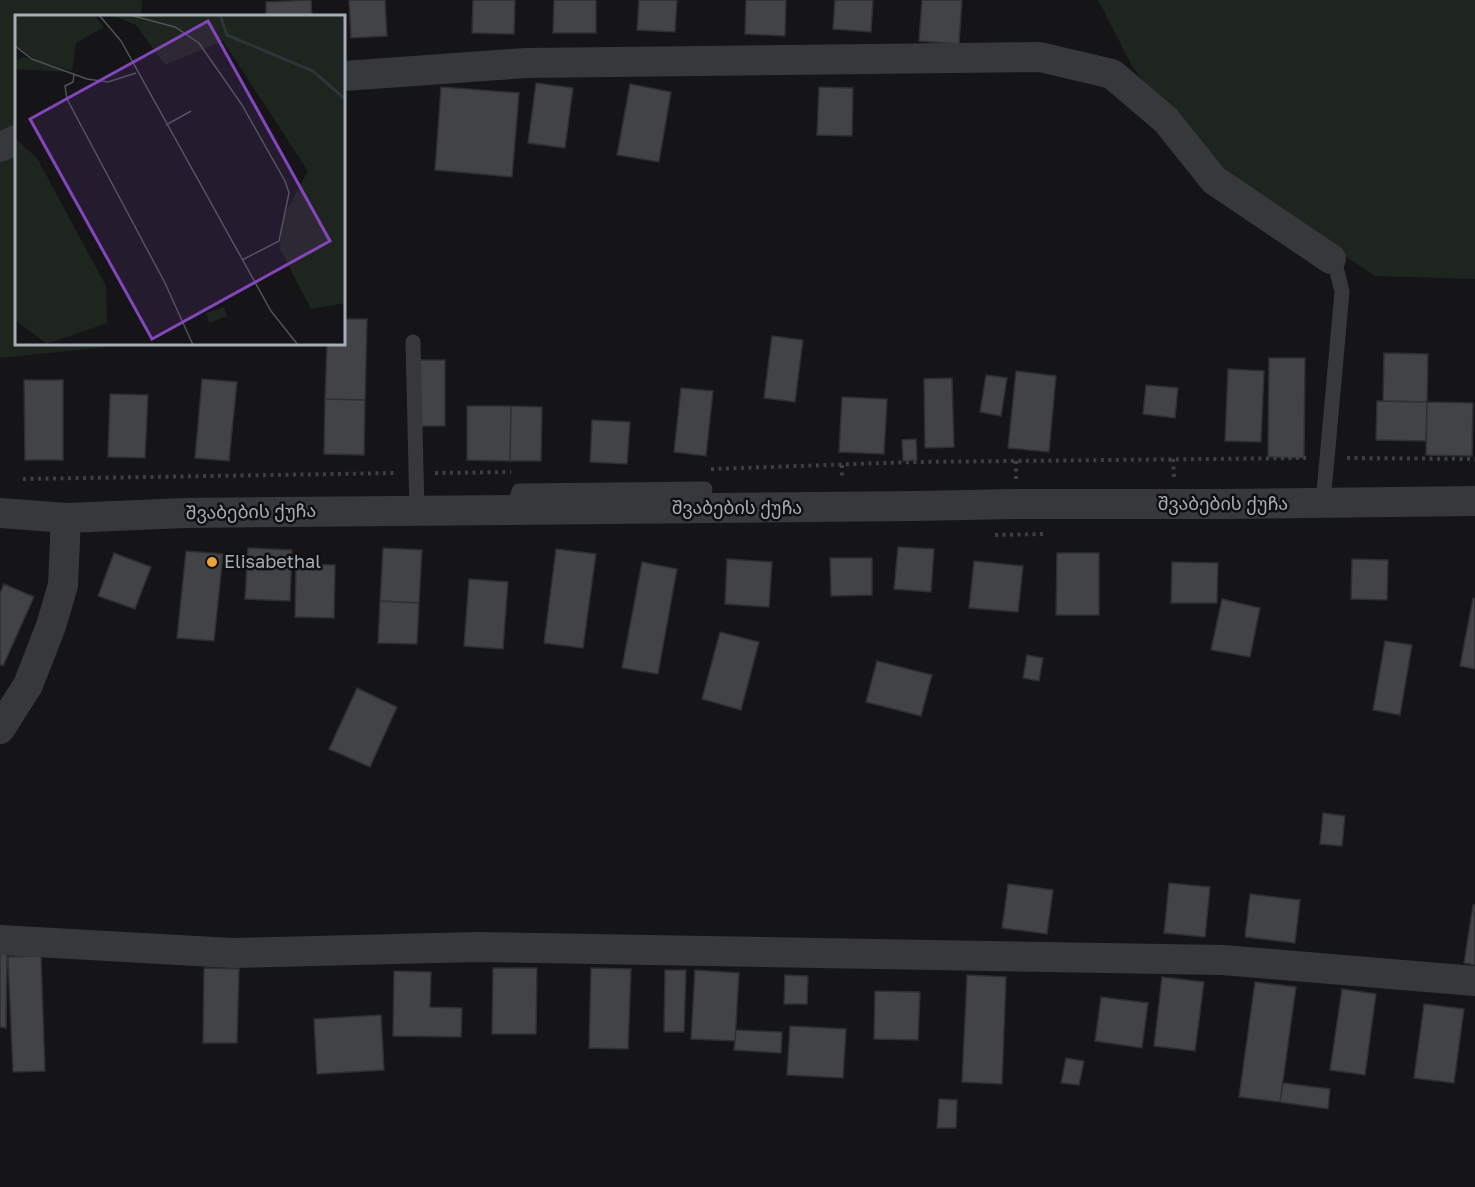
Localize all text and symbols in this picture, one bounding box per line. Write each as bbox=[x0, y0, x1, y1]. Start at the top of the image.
inset map bbox=[15, 15, 345, 345]
street label: შვაბების ქუჩა bbox=[1158, 492, 1288, 515]
street label: შვაბების ქუჩა bbox=[672, 496, 802, 519]
street label: შვაბების ქუჩა bbox=[186, 499, 316, 524]
place label: Elisabethal bbox=[224, 550, 321, 572]
marker: Elisabethal bbox=[205, 555, 219, 569]

